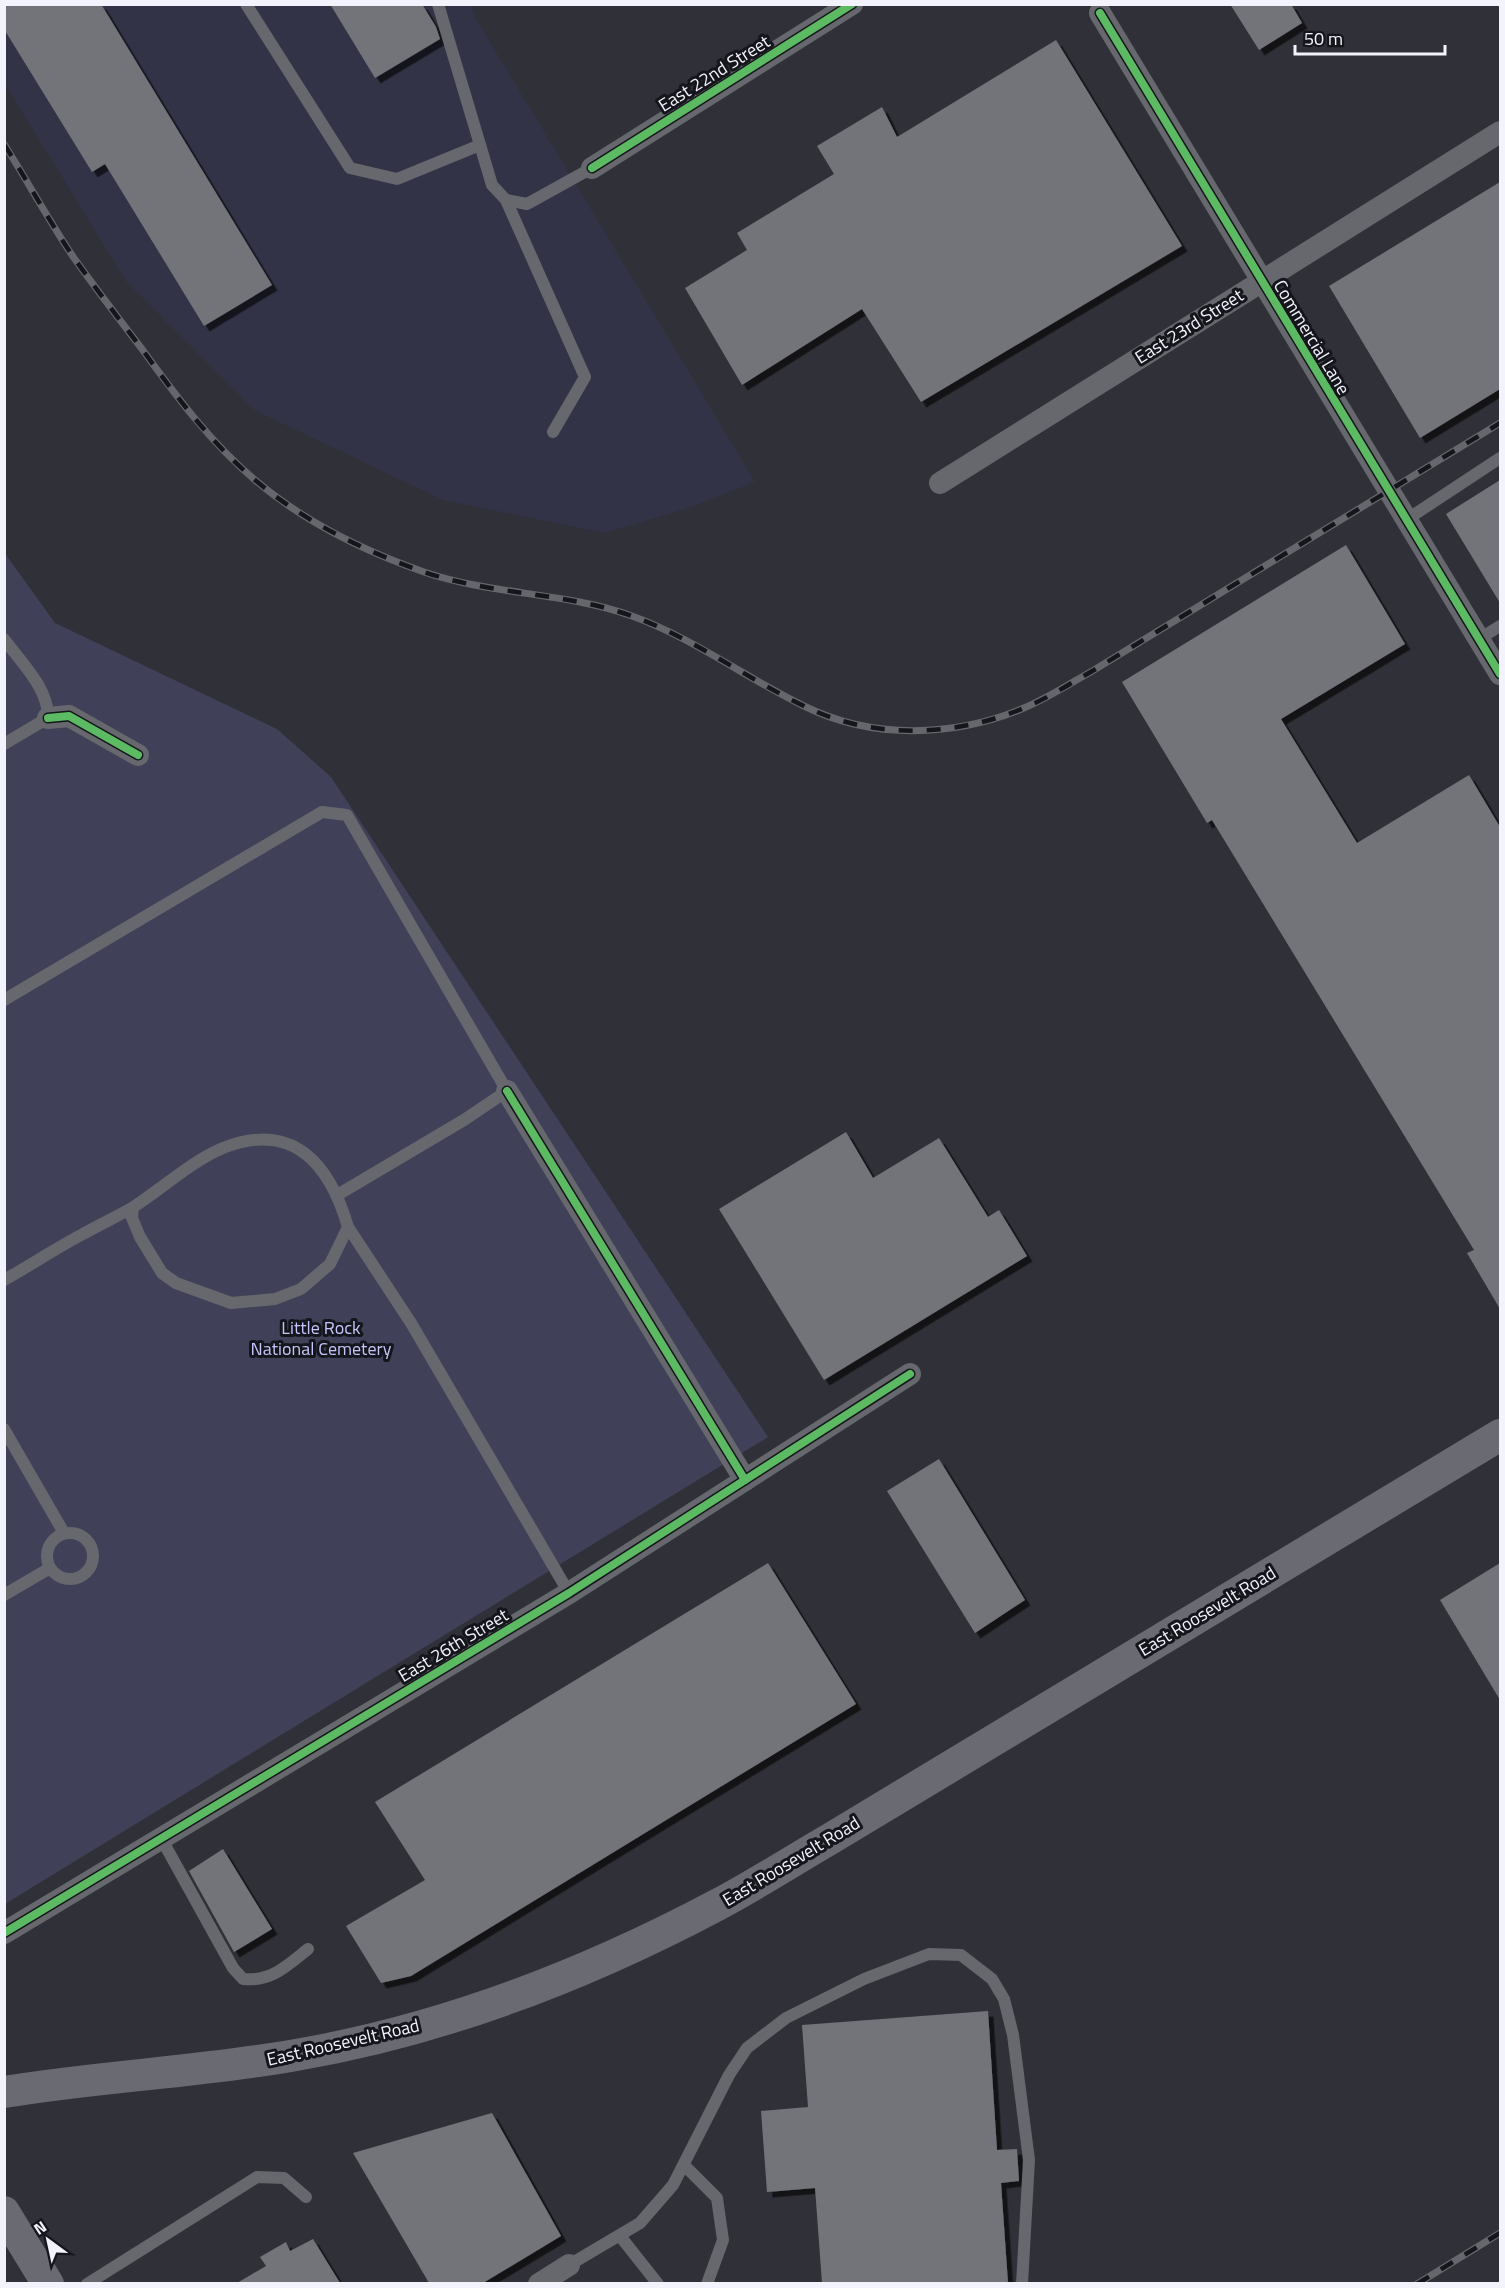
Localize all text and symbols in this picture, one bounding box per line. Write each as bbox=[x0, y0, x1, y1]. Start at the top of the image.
scale bar bbox=[1295, 18, 1445, 56]
text: 50 m bbox=[1304, 25, 1343, 52]
street label: East 22nd Street bbox=[653, 27, 776, 118]
street label: Commercial Lane bbox=[1267, 274, 1357, 400]
street label: East 23rd Street bbox=[1129, 281, 1249, 370]
park label: Little Rock National Cemetery bbox=[251, 1314, 392, 1362]
street label: East Roosevelt Road bbox=[1133, 1559, 1281, 1663]
street label: East 26th Street bbox=[393, 1601, 514, 1689]
street label: East Roosevelt Road bbox=[717, 1809, 865, 1913]
street label: East Roosevelt Road bbox=[264, 2011, 422, 2073]
north arrow bbox=[18, 2210, 78, 2270]
text: N bbox=[29, 2214, 51, 2241]

